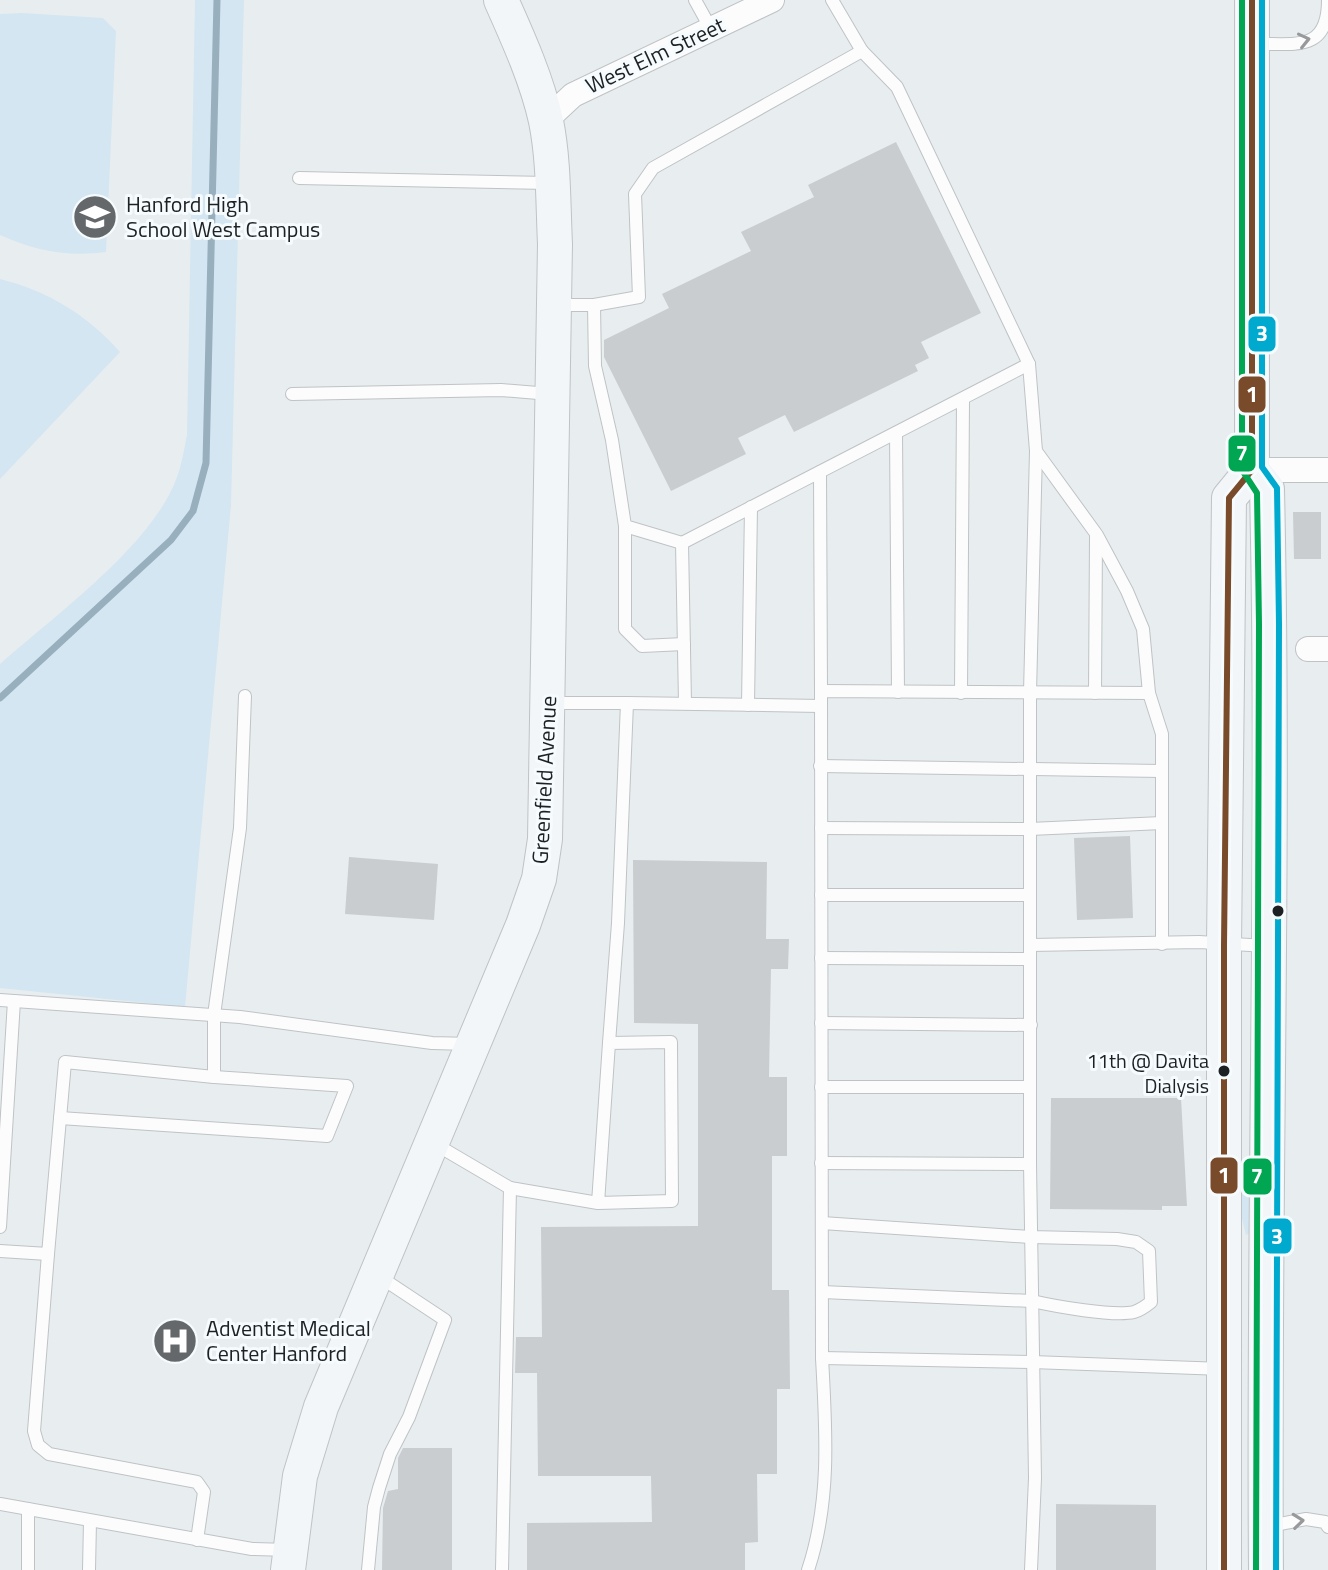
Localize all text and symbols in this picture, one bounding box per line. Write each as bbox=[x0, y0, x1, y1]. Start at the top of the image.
street label: West Elm Street bbox=[580, 8, 730, 102]
one-way arrow bbox=[1297, 32, 1311, 49]
place label: Hanford High School West Campus bbox=[126, 187, 320, 246]
school or university icon: Hanford High School West Campus bbox=[71, 193, 119, 241]
line badge: 3 bbox=[1247, 315, 1277, 353]
text: 3 bbox=[1256, 316, 1268, 350]
line badge: 1 bbox=[1237, 375, 1267, 414]
text: 1 bbox=[1246, 377, 1258, 411]
line badge: 7 bbox=[1227, 434, 1257, 473]
text: 7 bbox=[1236, 436, 1248, 470]
street label: Greenfield Avenue bbox=[523, 695, 565, 865]
unlabelled marker bbox=[1270, 903, 1286, 919]
place label: 11th @ Davita Dialysis bbox=[1087, 1045, 1209, 1101]
marker: 11th @ Davita Dialysis bbox=[1216, 1063, 1232, 1079]
line badge: 1 bbox=[1209, 1156, 1239, 1195]
line badge: 7 bbox=[1242, 1157, 1273, 1196]
text: 1 bbox=[1218, 1158, 1230, 1192]
text: 7 bbox=[1251, 1159, 1263, 1193]
line badge: 3 bbox=[1262, 1217, 1293, 1255]
text: 3 bbox=[1271, 1219, 1283, 1253]
place label: Adventist Medical Center Hanford bbox=[206, 1311, 371, 1370]
hospital icon: Adventist Medical Center Hanford bbox=[151, 1317, 199, 1365]
one-way arrow bbox=[1292, 1513, 1305, 1530]

